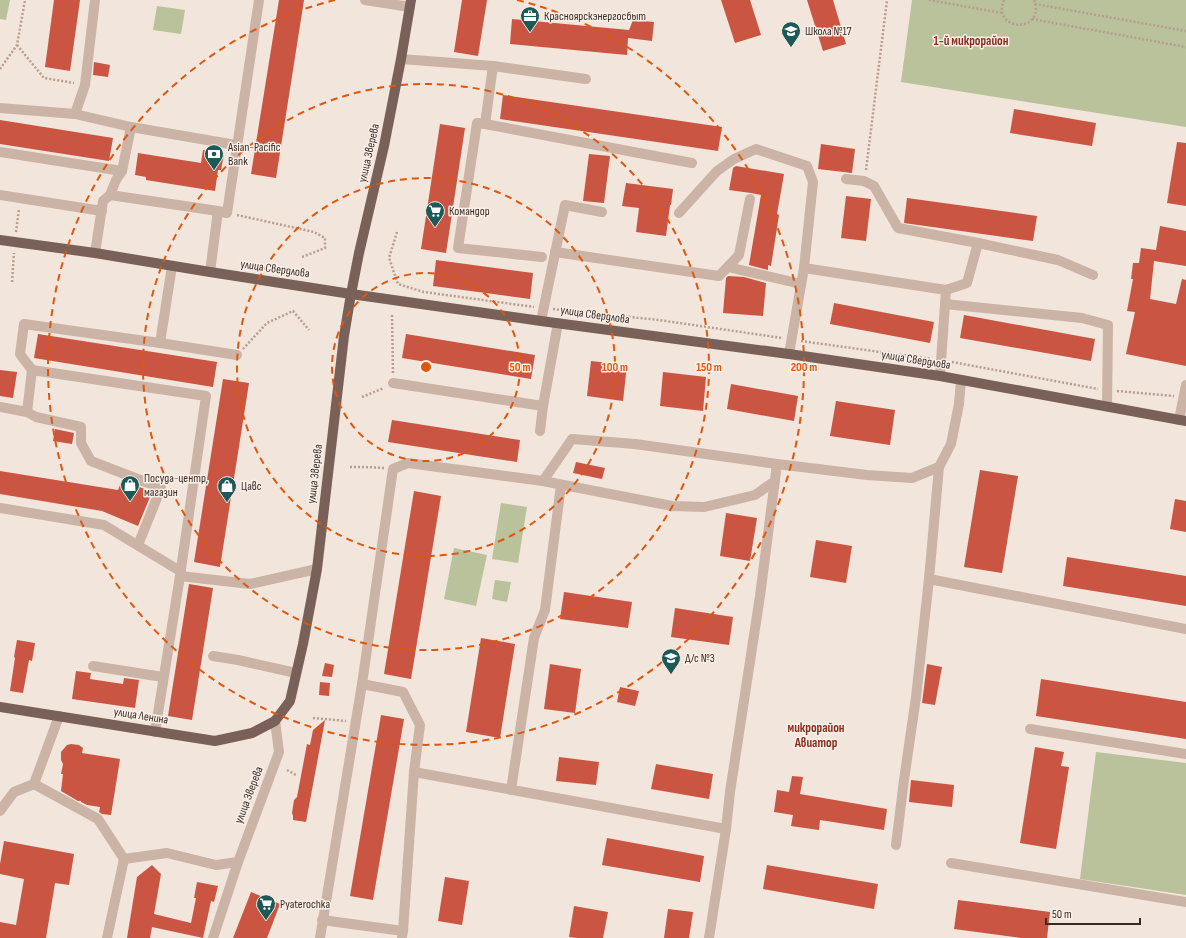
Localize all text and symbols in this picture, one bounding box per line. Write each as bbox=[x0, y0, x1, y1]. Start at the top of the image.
office icon: Красноярскэнергосбыт bbox=[519, 5, 541, 33]
place label: Красноярскэнергосбыт bbox=[544, 9, 646, 24]
school or university icon: Школа №17 bbox=[780, 20, 802, 48]
place label: Школа №17 bbox=[805, 24, 852, 39]
district label: 1-й микрорайон bbox=[934, 33, 1009, 49]
street label: улица Зверева bbox=[355, 122, 383, 184]
place label: Asian-Pacific Bank bbox=[227, 140, 281, 169]
bank icon: Asian-Pacific Bank bbox=[203, 143, 225, 171]
supermarket icon: Командор bbox=[424, 200, 446, 228]
place label: Командор bbox=[449, 204, 490, 219]
street label: улица Свердлова bbox=[239, 257, 311, 281]
street label: улица Свердлова bbox=[559, 303, 631, 327]
street label: улица Свердлова bbox=[880, 347, 952, 373]
centre of rings bbox=[419, 360, 433, 374]
text: 50 m bbox=[510, 360, 530, 375]
text: 100 m bbox=[602, 360, 628, 375]
text: 150 m bbox=[696, 360, 722, 375]
text: 200 m bbox=[791, 360, 817, 375]
street label: улица Зверева bbox=[304, 443, 326, 505]
place label: Посуда-центр, магазин bbox=[144, 471, 208, 500]
shop icon: Посуда-центр, магазин bbox=[119, 474, 141, 502]
shop icon: Цавс bbox=[216, 475, 238, 503]
place label: Цавс bbox=[241, 479, 262, 494]
school or university icon: Д/с №3 bbox=[660, 647, 682, 675]
place label: Д/с №3 bbox=[685, 651, 715, 666]
street label: улица Ленина bbox=[113, 704, 170, 728]
district label: микрорайон Авиатор bbox=[787, 720, 845, 751]
street label: улица Зверева bbox=[231, 764, 267, 826]
supermarket icon: Pyaterochka bbox=[255, 893, 277, 921]
place label: Pyaterochka bbox=[280, 897, 330, 912]
scale bar bbox=[1046, 900, 1140, 926]
text: 50 m bbox=[1052, 907, 1072, 922]

